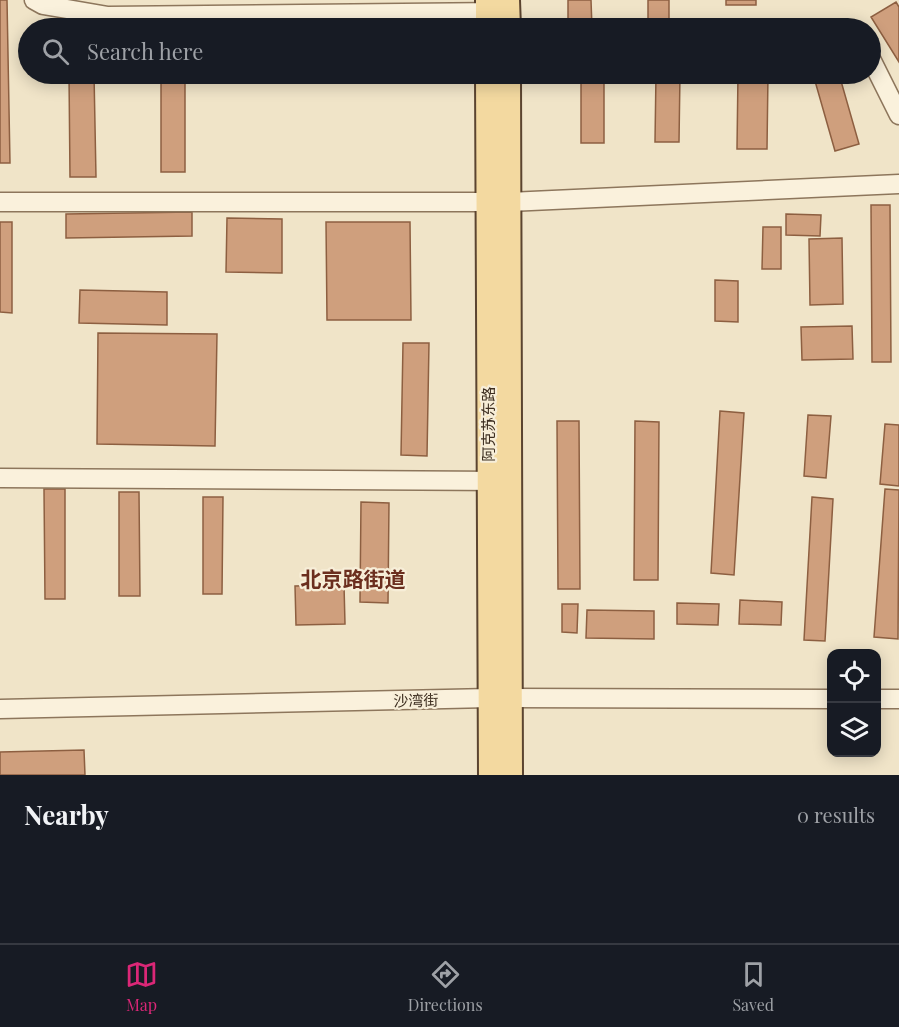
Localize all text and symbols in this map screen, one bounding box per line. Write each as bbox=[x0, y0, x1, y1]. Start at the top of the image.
search box bbox=[18, 18, 881, 84]
icon: search bbox=[39, 35, 72, 68]
text: Search here bbox=[87, 36, 203, 66]
street label: 阿克苏东路 bbox=[478, 386, 498, 462]
district label: 北京路街道 bbox=[301, 564, 406, 592]
map controls bbox=[827, 649, 881, 757]
button: locate bbox=[827, 649, 881, 703]
street label: 沙湾街 bbox=[393, 690, 439, 710]
button: layers bbox=[827, 703, 881, 757]
text: Nearby bbox=[24, 797, 109, 832]
text: 0 results bbox=[797, 801, 875, 828]
tab: Map bbox=[125, 958, 158, 1015]
tab: Directions bbox=[408, 958, 483, 1015]
tab: Saved bbox=[732, 958, 774, 1015]

